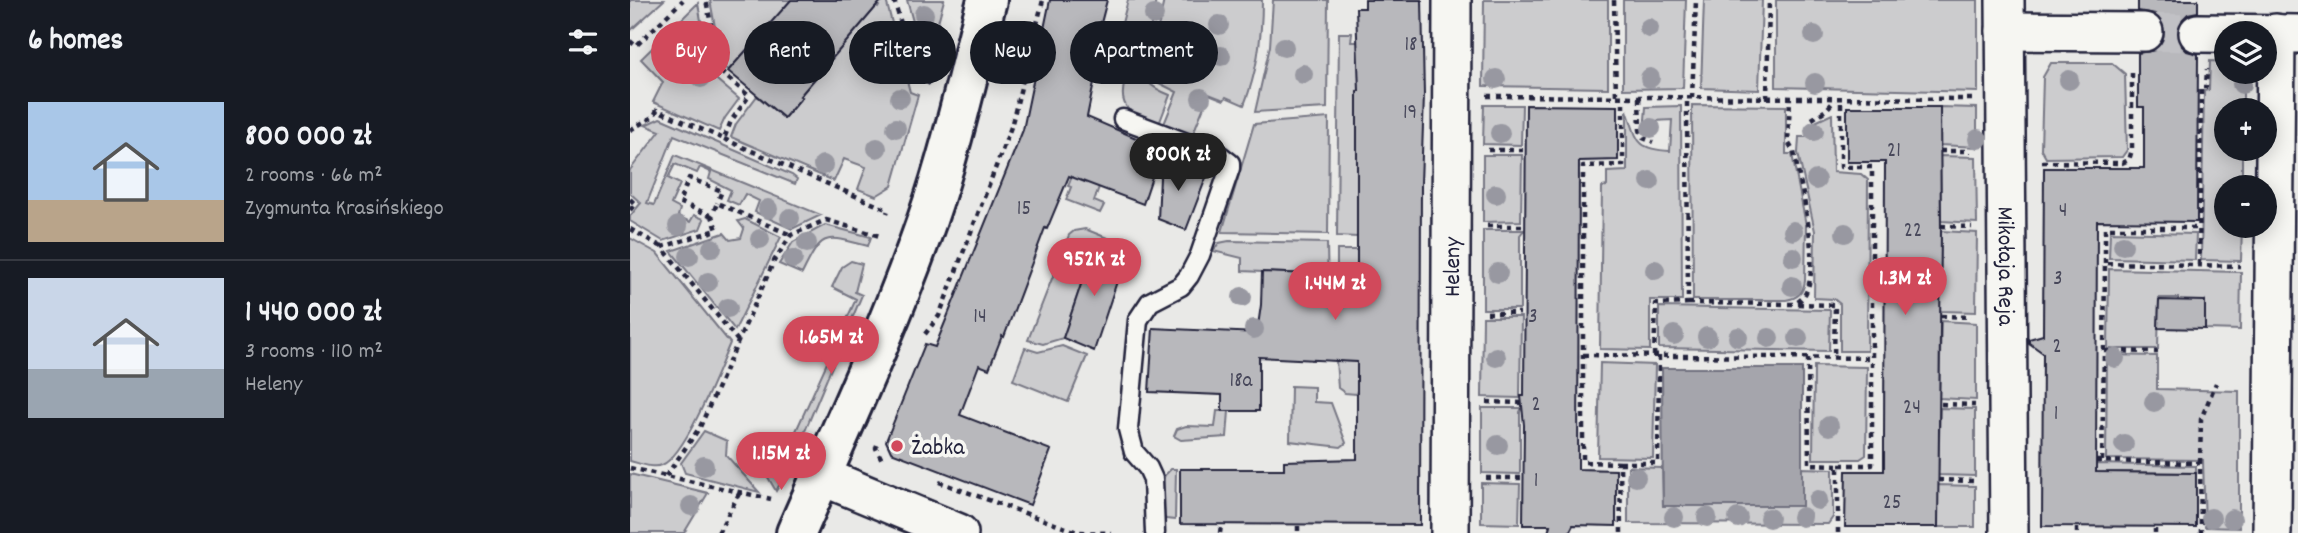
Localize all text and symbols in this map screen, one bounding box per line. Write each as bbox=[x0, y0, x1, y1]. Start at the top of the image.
text: 6 homes bbox=[28, 21, 123, 64]
chip: Buy bbox=[651, 21, 730, 84]
chip: Rent bbox=[744, 21, 835, 84]
chip: Filters bbox=[849, 21, 956, 84]
chip: New bbox=[970, 21, 1056, 84]
chip: Apartment bbox=[1070, 21, 1218, 84]
map controls bbox=[2214, 21, 2277, 238]
button: layers bbox=[2214, 21, 2277, 84]
icon: filters bbox=[564, 23, 602, 61]
house number: 18 bbox=[1404, 31, 1418, 61]
button: + bbox=[2214, 98, 2277, 161]
house number: 19 bbox=[1403, 99, 1417, 129]
text: 800 000 zł bbox=[245, 117, 372, 160]
icon: home bbox=[84, 130, 168, 214]
pin: 800K zł bbox=[1113, 134, 1243, 193]
house number: 21 bbox=[1887, 137, 1901, 167]
text: 800K zł bbox=[1146, 139, 1210, 172]
text: 2 rooms · 66 m² bbox=[245, 160, 383, 193]
button: − bbox=[2214, 175, 2277, 238]
text: Zygmunta Krasińskiego bbox=[245, 193, 444, 226]
house number: 15 bbox=[1017, 195, 1031, 225]
house number: 4 bbox=[2059, 197, 2067, 227]
street label: Mikołaja Reja bbox=[1987, 206, 2021, 327]
house number: 22 bbox=[1904, 217, 1922, 247]
street label: Heleny bbox=[1437, 236, 1471, 297]
pin: 952K zł bbox=[1029, 238, 1159, 298]
text: 952K zł bbox=[1063, 244, 1125, 277]
pin: 1.3M zł bbox=[1840, 258, 1970, 317]
pin: 1.44M zł bbox=[1263, 262, 1407, 322]
text: 1.3M zł bbox=[1879, 263, 1931, 296]
house number: 3 bbox=[2053, 265, 2063, 295]
text: 1.44M zł bbox=[1304, 268, 1366, 301]
text: 1 440 000 zł bbox=[245, 293, 381, 336]
house number: 14 bbox=[973, 303, 987, 333]
house number: 3 bbox=[1528, 303, 1538, 333]
icon: home bbox=[84, 306, 168, 390]
pin: 1.65M zł bbox=[759, 316, 903, 376]
text: 1.65M zł bbox=[799, 322, 863, 355]
house number: 2 bbox=[2052, 333, 2062, 363]
text: 3 rooms · 110 m² bbox=[245, 336, 383, 369]
house number: 18a bbox=[1230, 367, 1254, 397]
text: Heleny bbox=[245, 369, 302, 402]
house number: 2 bbox=[1531, 391, 1541, 421]
house number: 24 bbox=[1903, 394, 1921, 424]
house number: 1 bbox=[2054, 400, 2058, 430]
place label: Żabka bbox=[911, 432, 965, 466]
pin: 1.15M zł bbox=[709, 433, 853, 492]
text: 1.15M zł bbox=[752, 438, 810, 471]
marker: Żabka bbox=[889, 438, 905, 454]
house number: 1 bbox=[1534, 467, 1538, 497]
house number: 25 bbox=[1883, 489, 1901, 519]

